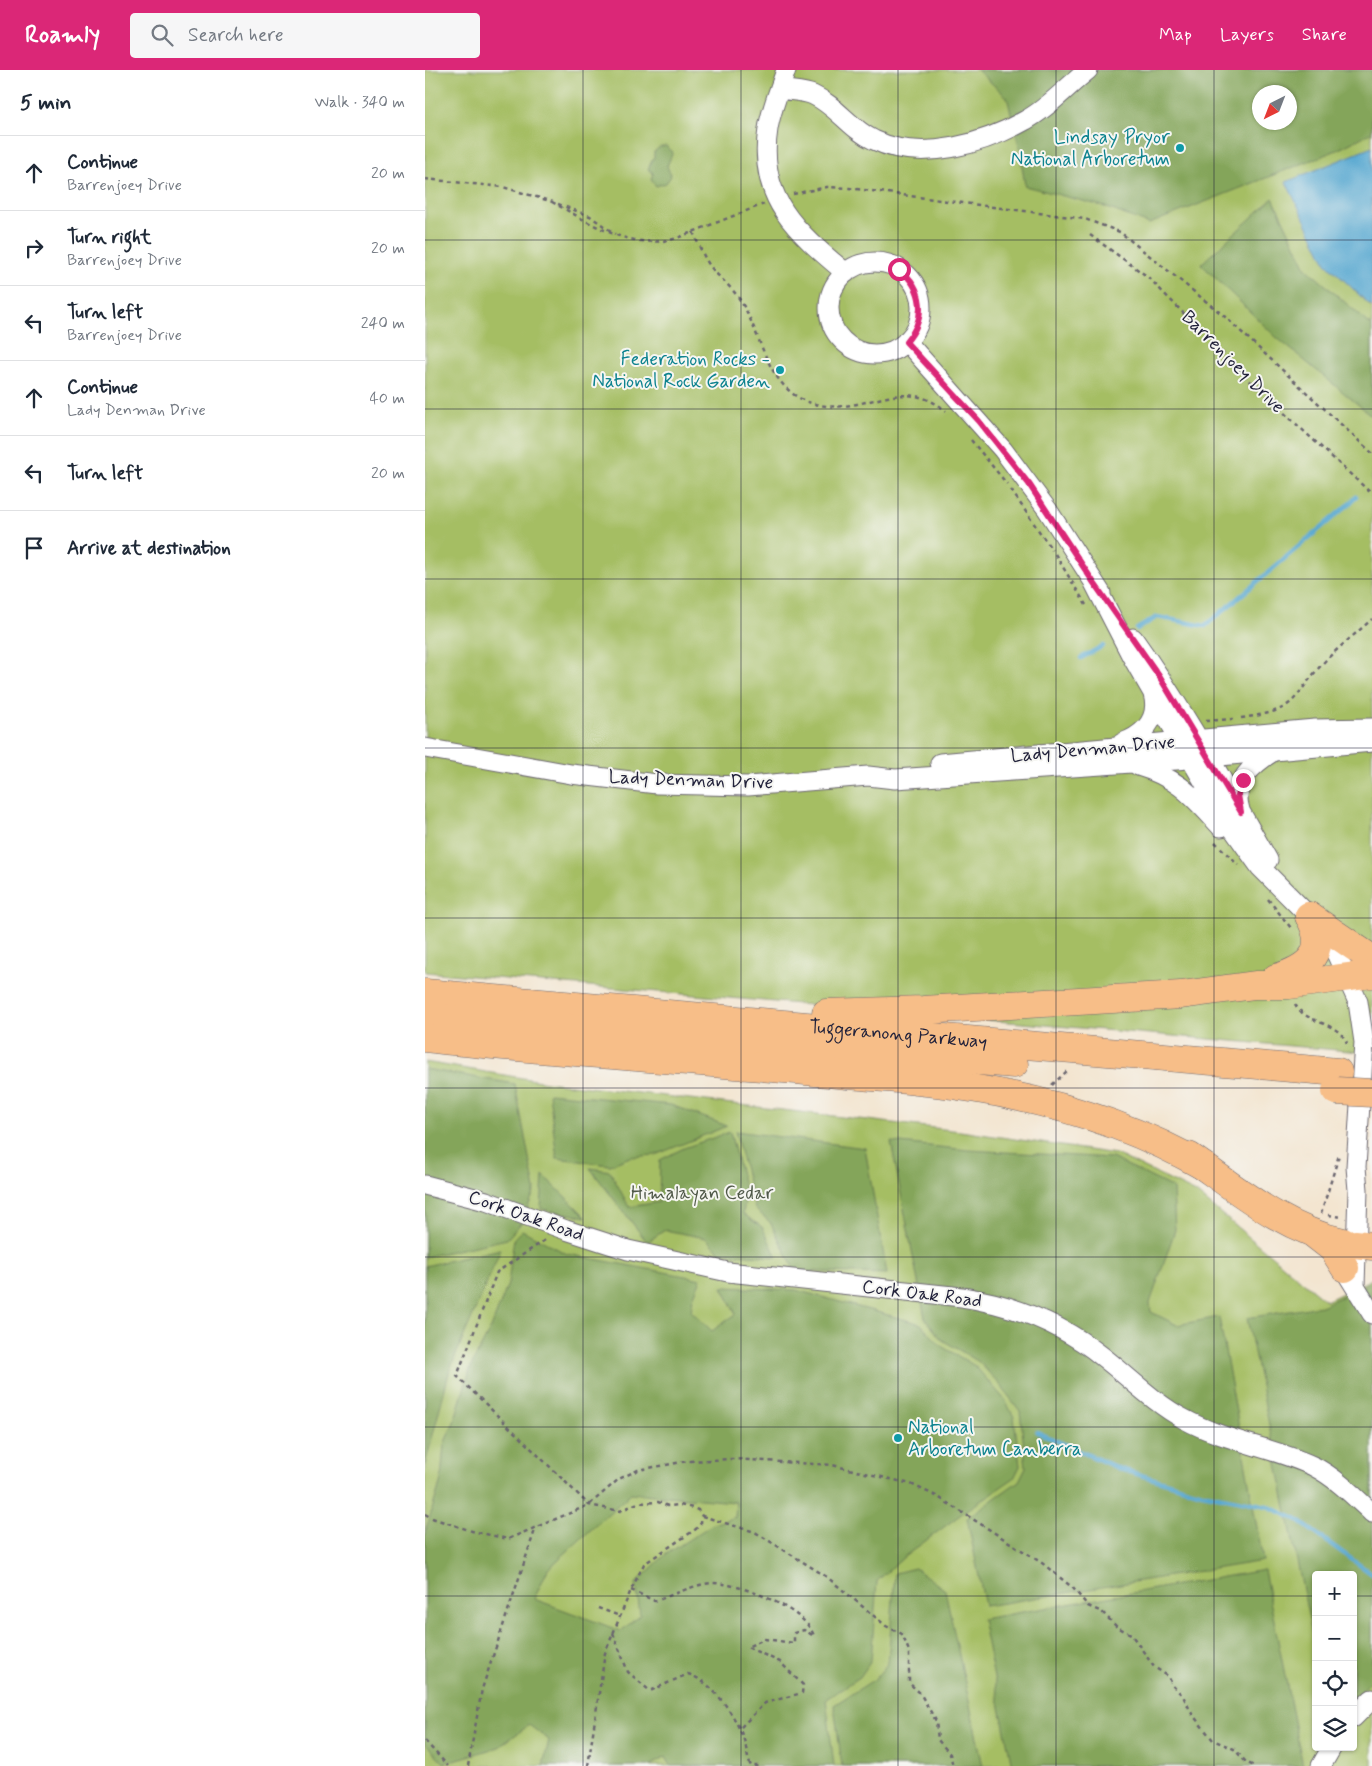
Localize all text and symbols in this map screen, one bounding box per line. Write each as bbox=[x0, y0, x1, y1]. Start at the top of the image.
search box bbox=[130, 13, 480, 58]
text: Roamly bbox=[25, 20, 100, 51]
icon: search bbox=[148, 21, 176, 49]
text: Search here bbox=[188, 23, 284, 48]
text: Map bbox=[1159, 23, 1192, 47]
text: Layers bbox=[1220, 23, 1274, 47]
text: Share bbox=[1302, 23, 1347, 47]
north arrow bbox=[1252, 85, 1297, 130]
text: 5 min bbox=[20, 89, 72, 117]
text: Walk · 340 m bbox=[315, 92, 405, 113]
place label: Lindsay Pryor National Arboretum bbox=[1011, 125, 1170, 172]
marker: Lindsay Pryor National Arboretum bbox=[1174, 142, 1186, 154]
text: Continue bbox=[67, 150, 138, 175]
icon: ahead bbox=[20, 159, 48, 187]
text: 20 m bbox=[371, 163, 405, 184]
text: Barrenjoey Drive bbox=[67, 175, 182, 196]
text: Turn right bbox=[67, 225, 151, 250]
icon: right bbox=[20, 234, 48, 262]
text: 20 m bbox=[371, 238, 405, 259]
text: Barrenjoey Drive bbox=[67, 250, 182, 271]
route start bbox=[888, 258, 911, 281]
text: Turn left bbox=[67, 300, 143, 325]
street label: Barrenjoey Drive bbox=[1175, 305, 1290, 420]
icon: left bbox=[20, 309, 48, 337]
text: 240 m bbox=[361, 313, 405, 334]
text: Barrenjoey Drive bbox=[67, 325, 182, 346]
place label: Federation Rocks - National Rock Garden bbox=[592, 347, 770, 394]
marker: Federation Rocks - National Rock Garden bbox=[774, 364, 786, 376]
text: Continue bbox=[67, 375, 138, 400]
icon: ahead bbox=[20, 384, 48, 412]
text: 40 m bbox=[369, 388, 405, 409]
text: Lady Denman Drive bbox=[67, 400, 206, 421]
icon: left bbox=[20, 459, 48, 487]
text: Turn left bbox=[67, 461, 143, 486]
text: 20 m bbox=[371, 463, 405, 484]
icon: arrive bbox=[20, 534, 48, 562]
text: Arrive at destination bbox=[67, 536, 231, 561]
street label: Lady Denman Drive bbox=[1010, 729, 1176, 769]
street label: Lady Denman Drive bbox=[608, 765, 774, 795]
route end bbox=[1232, 769, 1255, 792]
street label: Tuggeranong Parkway bbox=[808, 1014, 988, 1054]
park label: Himalayan Cedar bbox=[631, 1181, 773, 1207]
street label: Cork Oak Road bbox=[465, 1185, 587, 1247]
street label: Cork Oak Road bbox=[861, 1274, 983, 1314]
place label: National Arboretum Canberra bbox=[908, 1415, 1082, 1462]
marker: National Arboretum Canberra bbox=[892, 1432, 904, 1444]
map controls bbox=[1312, 1571, 1357, 1751]
button: + bbox=[1312, 1571, 1357, 1616]
button: − bbox=[1312, 1616, 1357, 1661]
button: locate bbox=[1312, 1661, 1357, 1706]
button: layers bbox=[1312, 1706, 1357, 1751]

